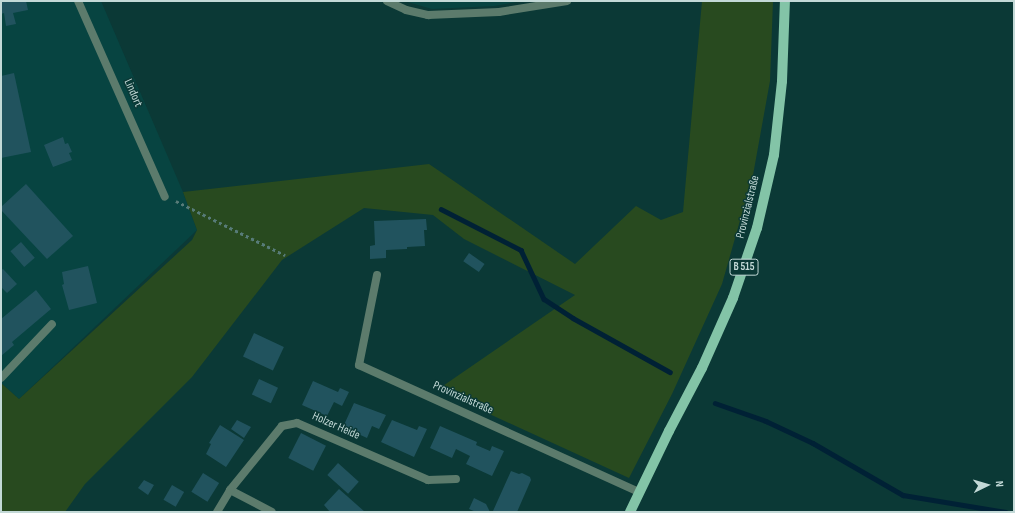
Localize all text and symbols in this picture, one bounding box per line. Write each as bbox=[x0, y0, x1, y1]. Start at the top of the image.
street label: Lindort bbox=[121, 77, 145, 109]
street label: Provinzialstraße bbox=[733, 174, 763, 240]
road number: B 515 bbox=[729, 258, 759, 276]
street label: Provinzialstraße bbox=[431, 378, 495, 418]
street label: Holzer Heide bbox=[310, 409, 362, 443]
north arrow bbox=[967, 465, 1007, 505]
text: N bbox=[993, 480, 1006, 487]

